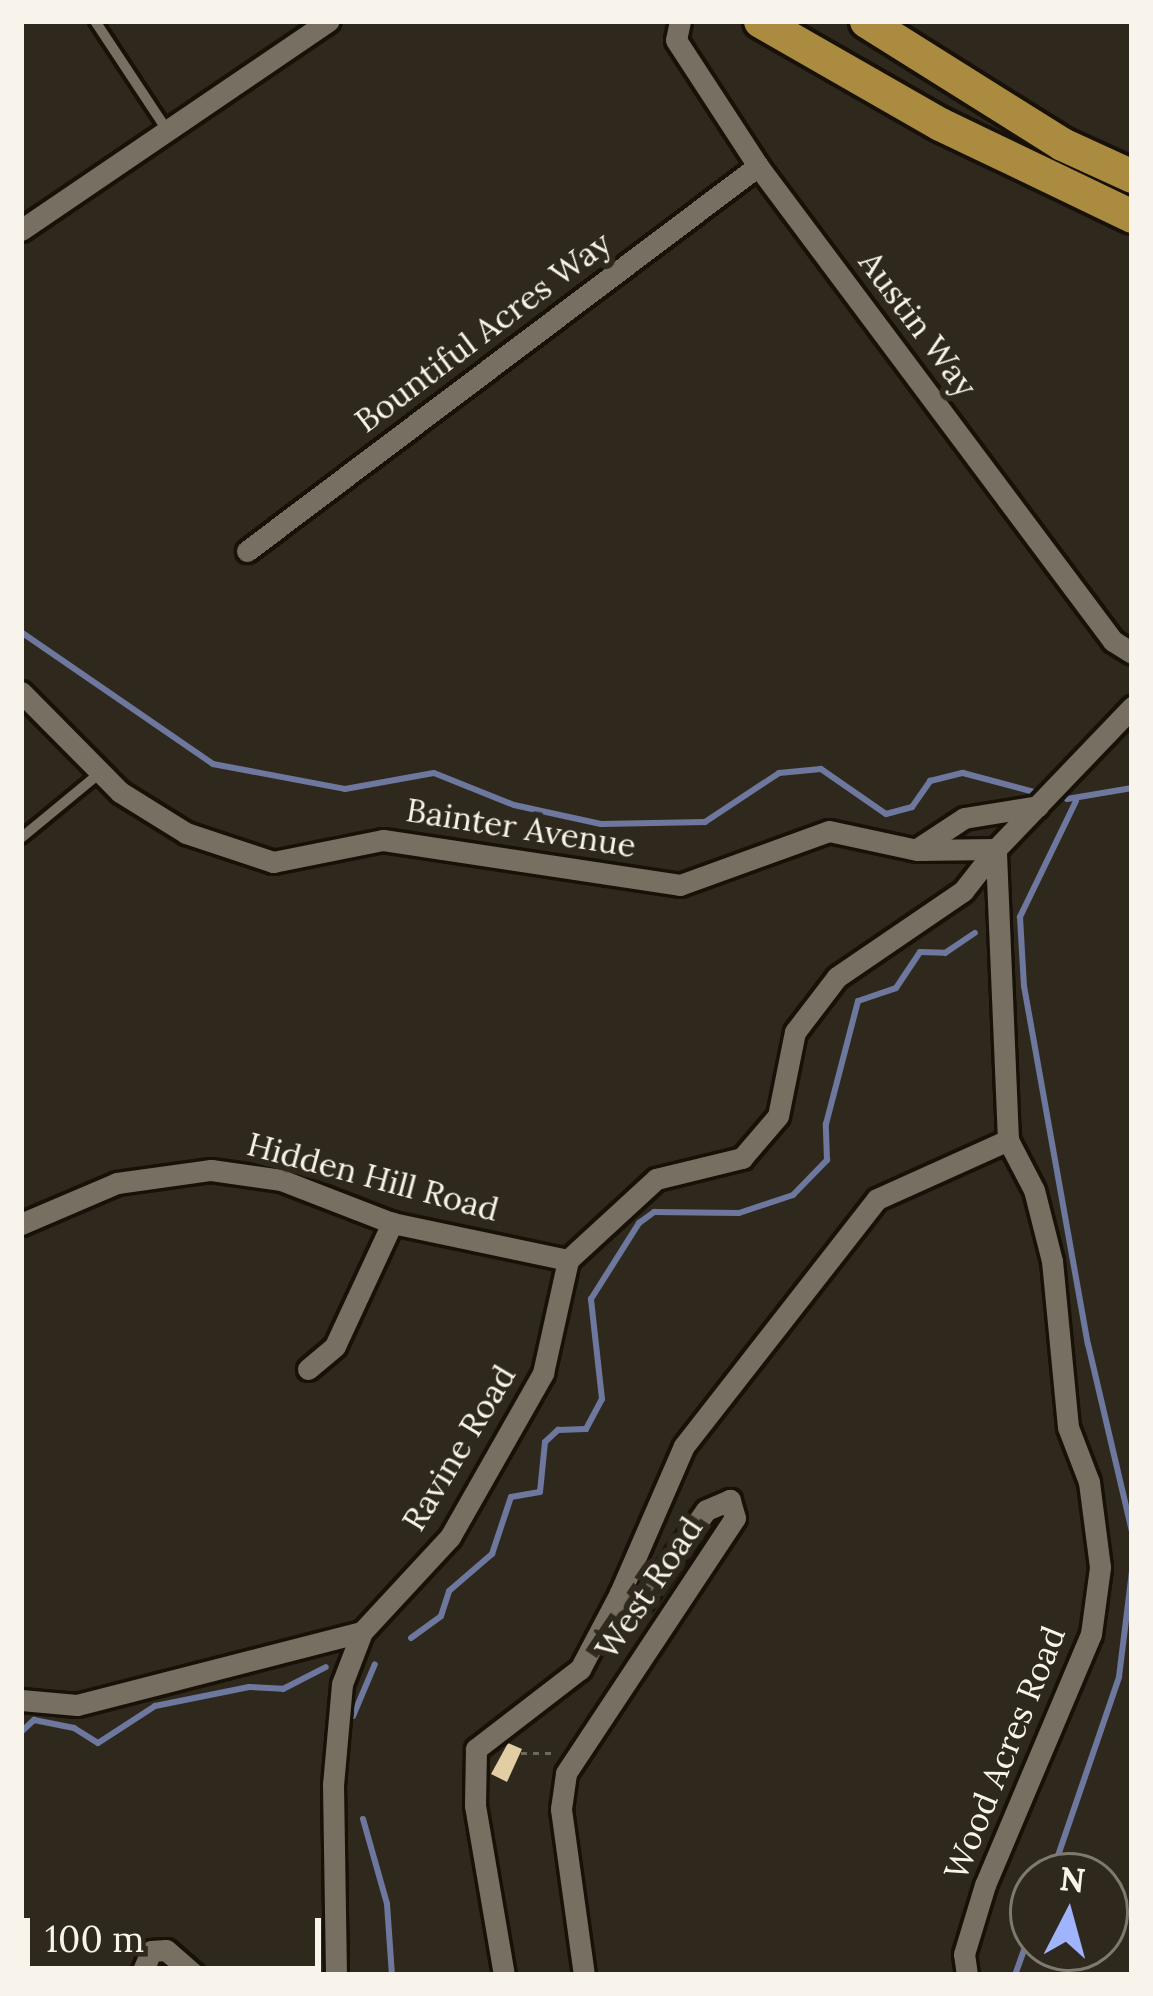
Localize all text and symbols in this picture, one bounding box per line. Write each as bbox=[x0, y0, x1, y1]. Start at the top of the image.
street label: Bountiful Acres Way bbox=[347, 223, 619, 441]
street label: Austin Way bbox=[850, 243, 986, 405]
street label: Bainter Avenue bbox=[403, 790, 639, 866]
street label: Hidden Hill Road bbox=[243, 1124, 503, 1230]
street label: Ravine Road bbox=[394, 1358, 524, 1538]
street label: West Road bbox=[587, 1509, 711, 1667]
street label: Wood Acres Road bbox=[936, 1621, 1074, 1885]
north arrow bbox=[1009, 1852, 1129, 1972]
text: N bbox=[1058, 1857, 1087, 1901]
scale bar bbox=[30, 1894, 327, 1968]
text: 100 m bbox=[45, 1916, 144, 1962]

